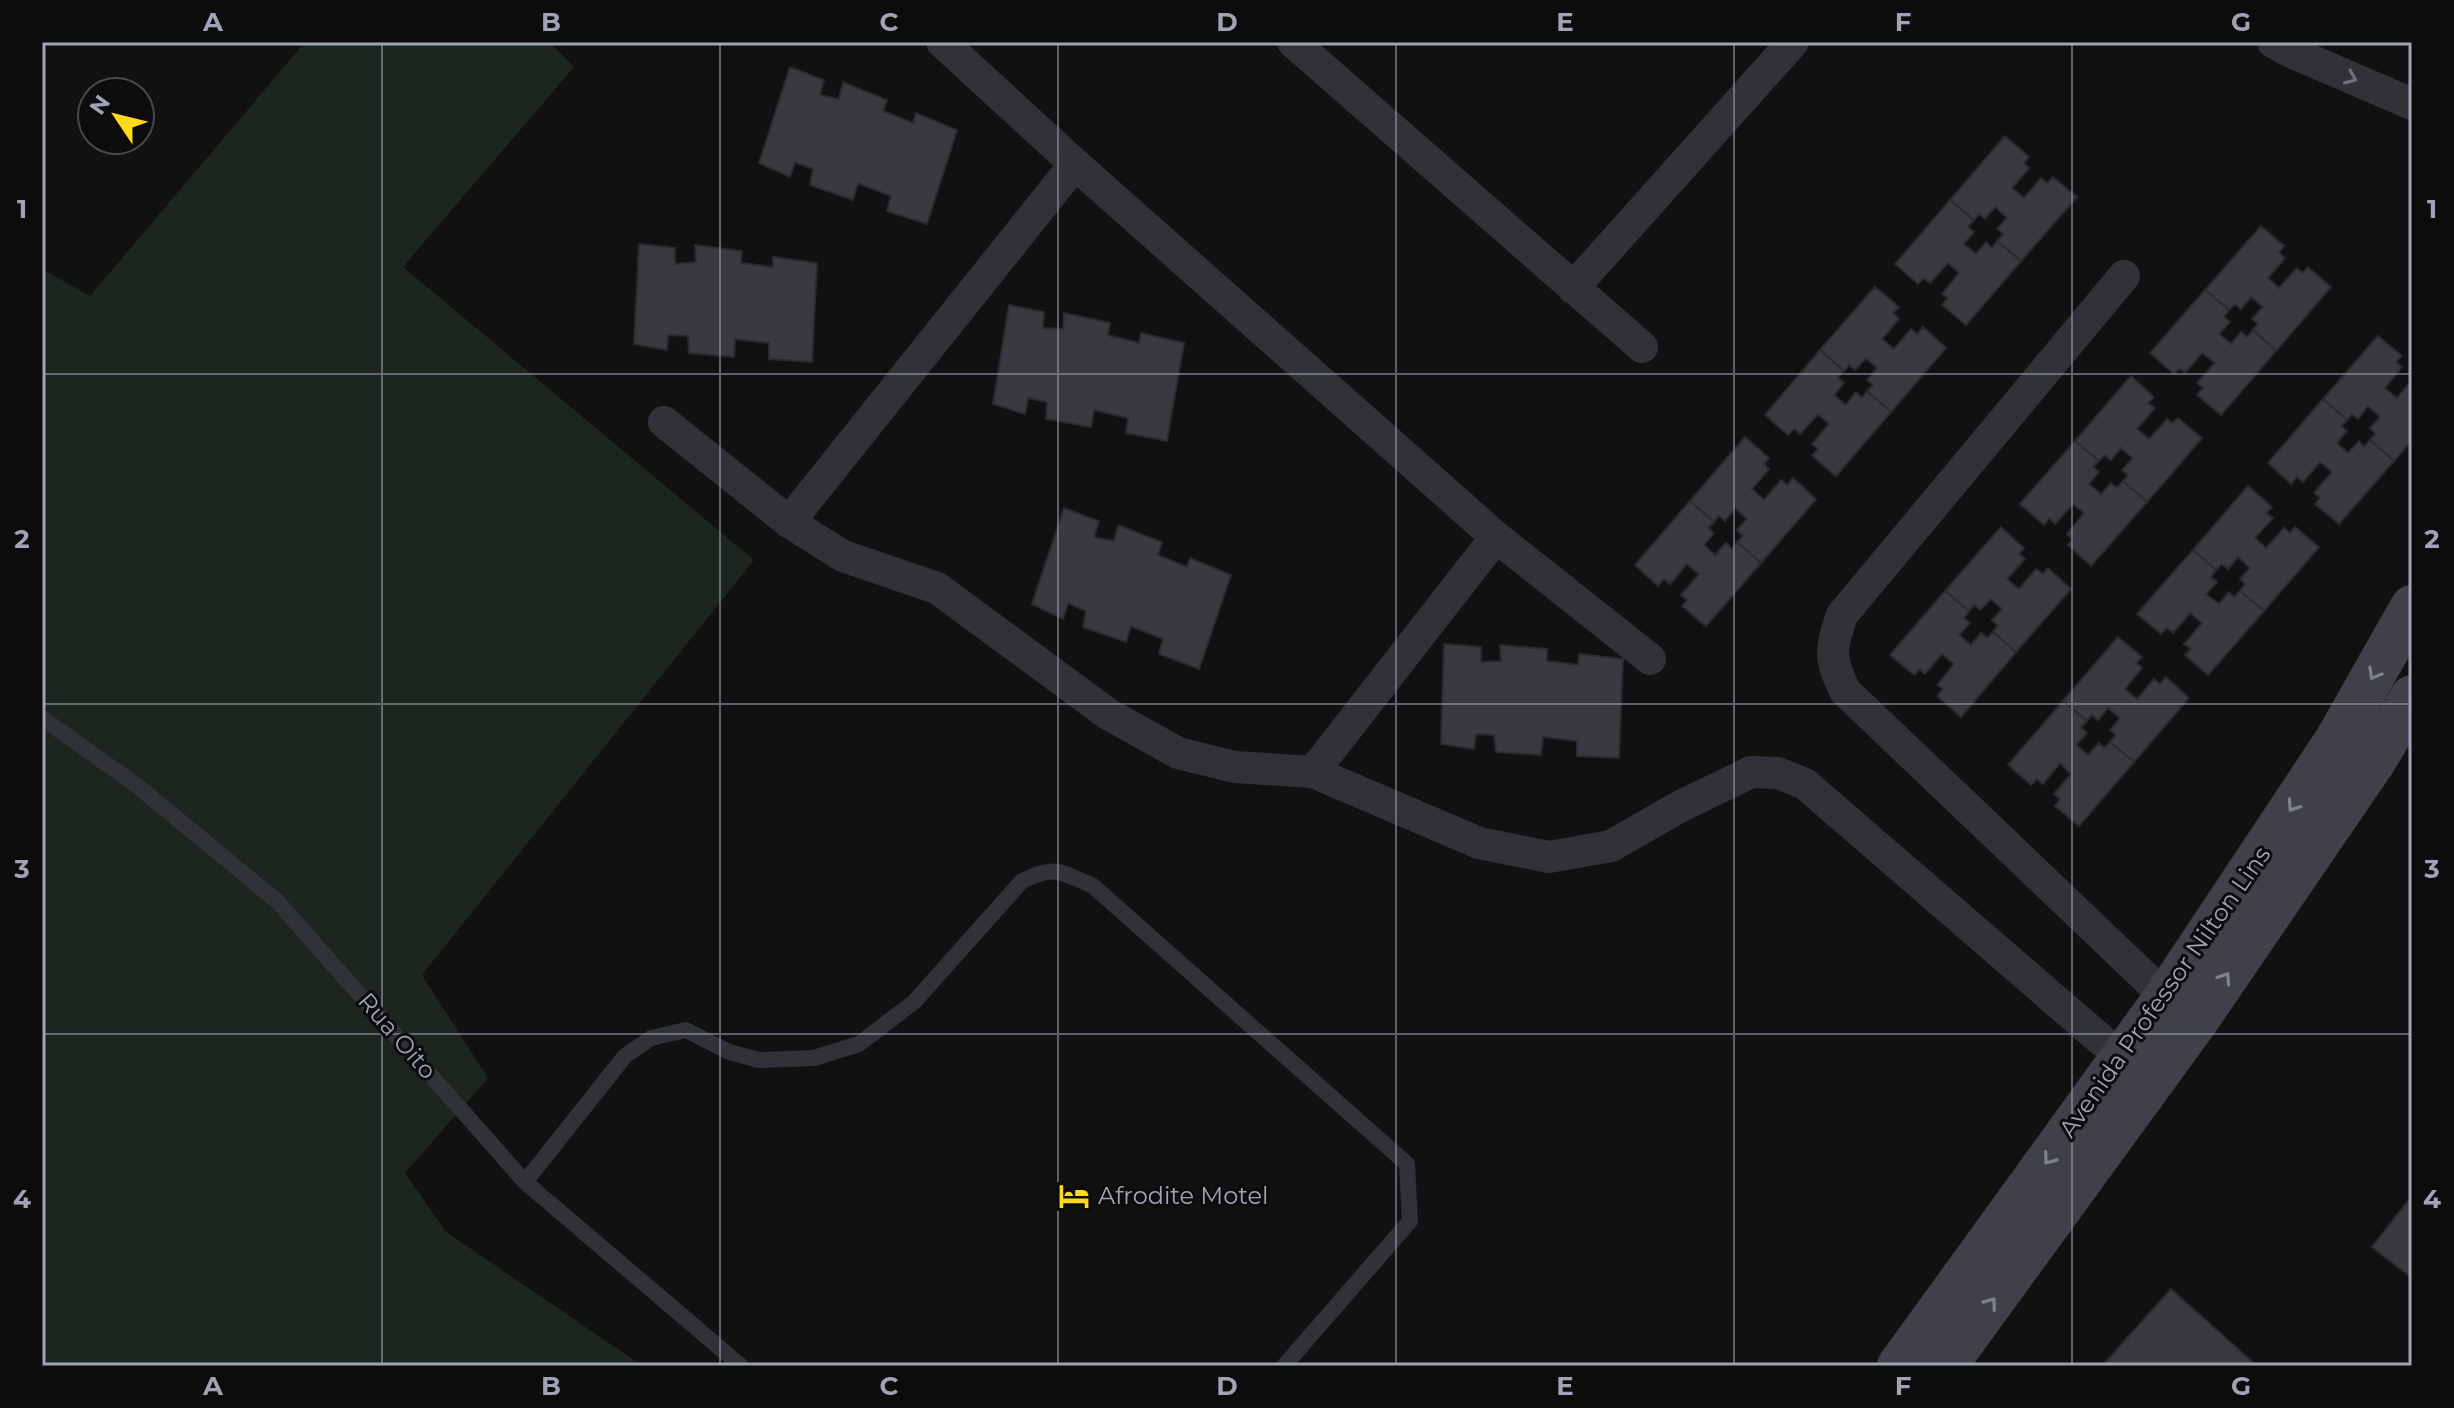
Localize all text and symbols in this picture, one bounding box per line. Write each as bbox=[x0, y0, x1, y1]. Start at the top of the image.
text: A bbox=[202, 6, 224, 38]
text: B bbox=[541, 6, 561, 38]
text: C bbox=[880, 6, 899, 38]
text: D bbox=[1216, 6, 1238, 38]
text: E bbox=[1556, 6, 1574, 38]
text: F bbox=[1895, 6, 1911, 38]
text: G bbox=[2231, 6, 2251, 38]
one-way arrow bbox=[2342, 68, 2357, 84]
north arrow bbox=[76, 76, 156, 156]
text: N bbox=[84, 90, 116, 120]
text: 1 bbox=[17, 193, 27, 225]
text: 1 bbox=[2427, 193, 2437, 225]
text: 2 bbox=[14, 523, 30, 555]
text: 2 bbox=[2424, 523, 2440, 555]
one-way arrow bbox=[2368, 665, 2384, 680]
one-way arrow bbox=[2287, 798, 2302, 812]
street label: Avenida Professor Nilton Lins bbox=[2053, 841, 2276, 1143]
text: 3 bbox=[13, 853, 30, 885]
text: 3 bbox=[2423, 853, 2440, 885]
one-way arrow bbox=[2215, 973, 2230, 987]
street label: Rua Oito bbox=[352, 987, 443, 1085]
one-way arrow bbox=[2045, 1150, 2059, 1164]
hotel icon: Afrodite Motel bbox=[1057, 1179, 1091, 1213]
place label: Afrodite Motel bbox=[1098, 1181, 1269, 1210]
text: 4 bbox=[13, 1183, 31, 1215]
text: 4 bbox=[2423, 1183, 2441, 1215]
one-way arrow bbox=[1982, 1297, 1996, 1312]
text: A bbox=[202, 1370, 224, 1402]
text: B bbox=[541, 1370, 561, 1402]
text: C bbox=[880, 1370, 899, 1402]
text: D bbox=[1216, 1370, 1238, 1402]
text: E bbox=[1556, 1370, 1574, 1402]
text: F bbox=[1895, 1370, 1911, 1402]
text: G bbox=[2231, 1370, 2251, 1402]

